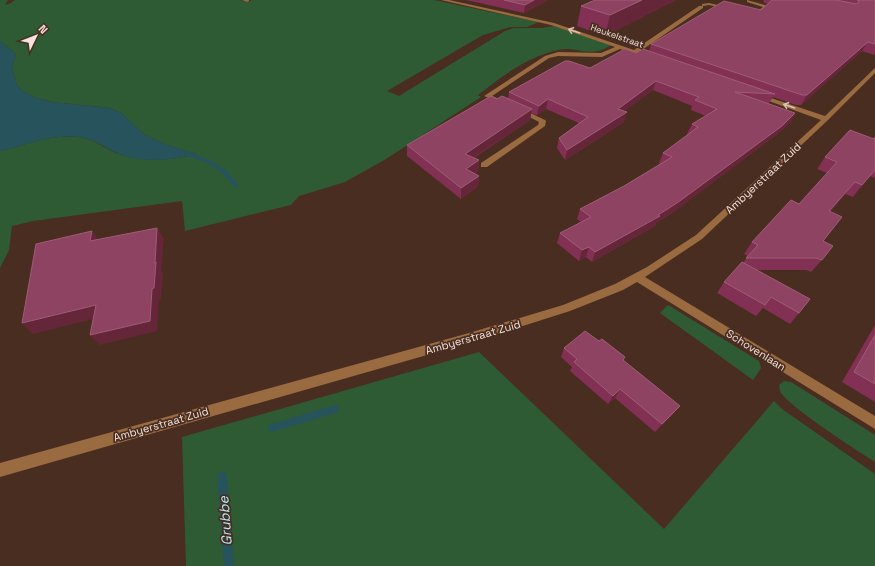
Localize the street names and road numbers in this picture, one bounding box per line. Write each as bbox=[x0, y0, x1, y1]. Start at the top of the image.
street label: Heukelstraat bbox=[589, 21, 645, 51]
street label: Ambyerstraat Zuid bbox=[722, 139, 804, 217]
street label: Ambyerstraat Zuid bbox=[424, 317, 522, 357]
street label: Schovenlaan bbox=[724, 326, 788, 374]
street label: Ambyerstraat Zuid bbox=[112, 404, 210, 444]

